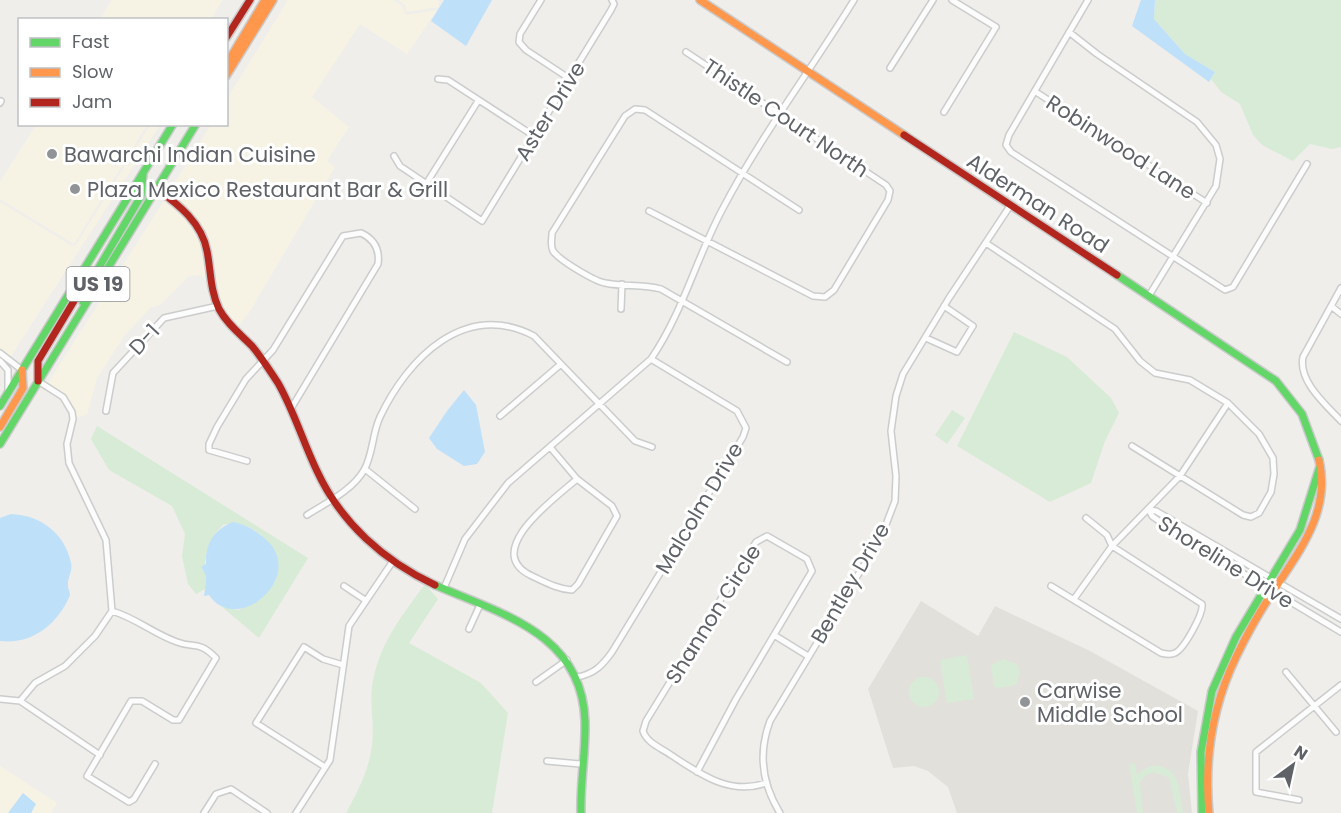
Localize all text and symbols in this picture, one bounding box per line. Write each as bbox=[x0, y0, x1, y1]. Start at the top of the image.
legend bbox=[18, 18, 228, 126]
text: Fast bbox=[72, 29, 109, 54]
street label: Thistle Court North bbox=[698, 52, 874, 184]
street label: Aster Drive bbox=[508, 56, 592, 166]
text: Slow bbox=[72, 59, 114, 84]
street label: Robinwood Lane bbox=[1041, 88, 1201, 206]
text: Jam bbox=[72, 89, 112, 114]
place label: Bawarchi Indian Cuisine bbox=[64, 140, 316, 169]
street label: Alderman Road bbox=[961, 146, 1115, 260]
marker: Bawarchi Indian Cuisine bbox=[45, 147, 59, 161]
place label: Plaza Mexico Restaurant Bar & Grill bbox=[87, 175, 448, 204]
marker: Plaza Mexico Restaurant Bar & Grill bbox=[68, 182, 82, 196]
road number: US 19 bbox=[66, 267, 130, 301]
street label: D-1 bbox=[122, 317, 166, 361]
street label: Malcolm Drive bbox=[648, 437, 750, 579]
street label: Shoreline Drive bbox=[1153, 509, 1299, 615]
street label: Bentley Drive bbox=[804, 517, 896, 649]
street label: Shannon Circle bbox=[658, 539, 768, 689]
place label: Carwise Middle School bbox=[1037, 676, 1183, 729]
marker: Carwise Middle School bbox=[1018, 695, 1032, 709]
north arrow bbox=[1263, 735, 1323, 795]
text: N bbox=[1290, 740, 1312, 766]

